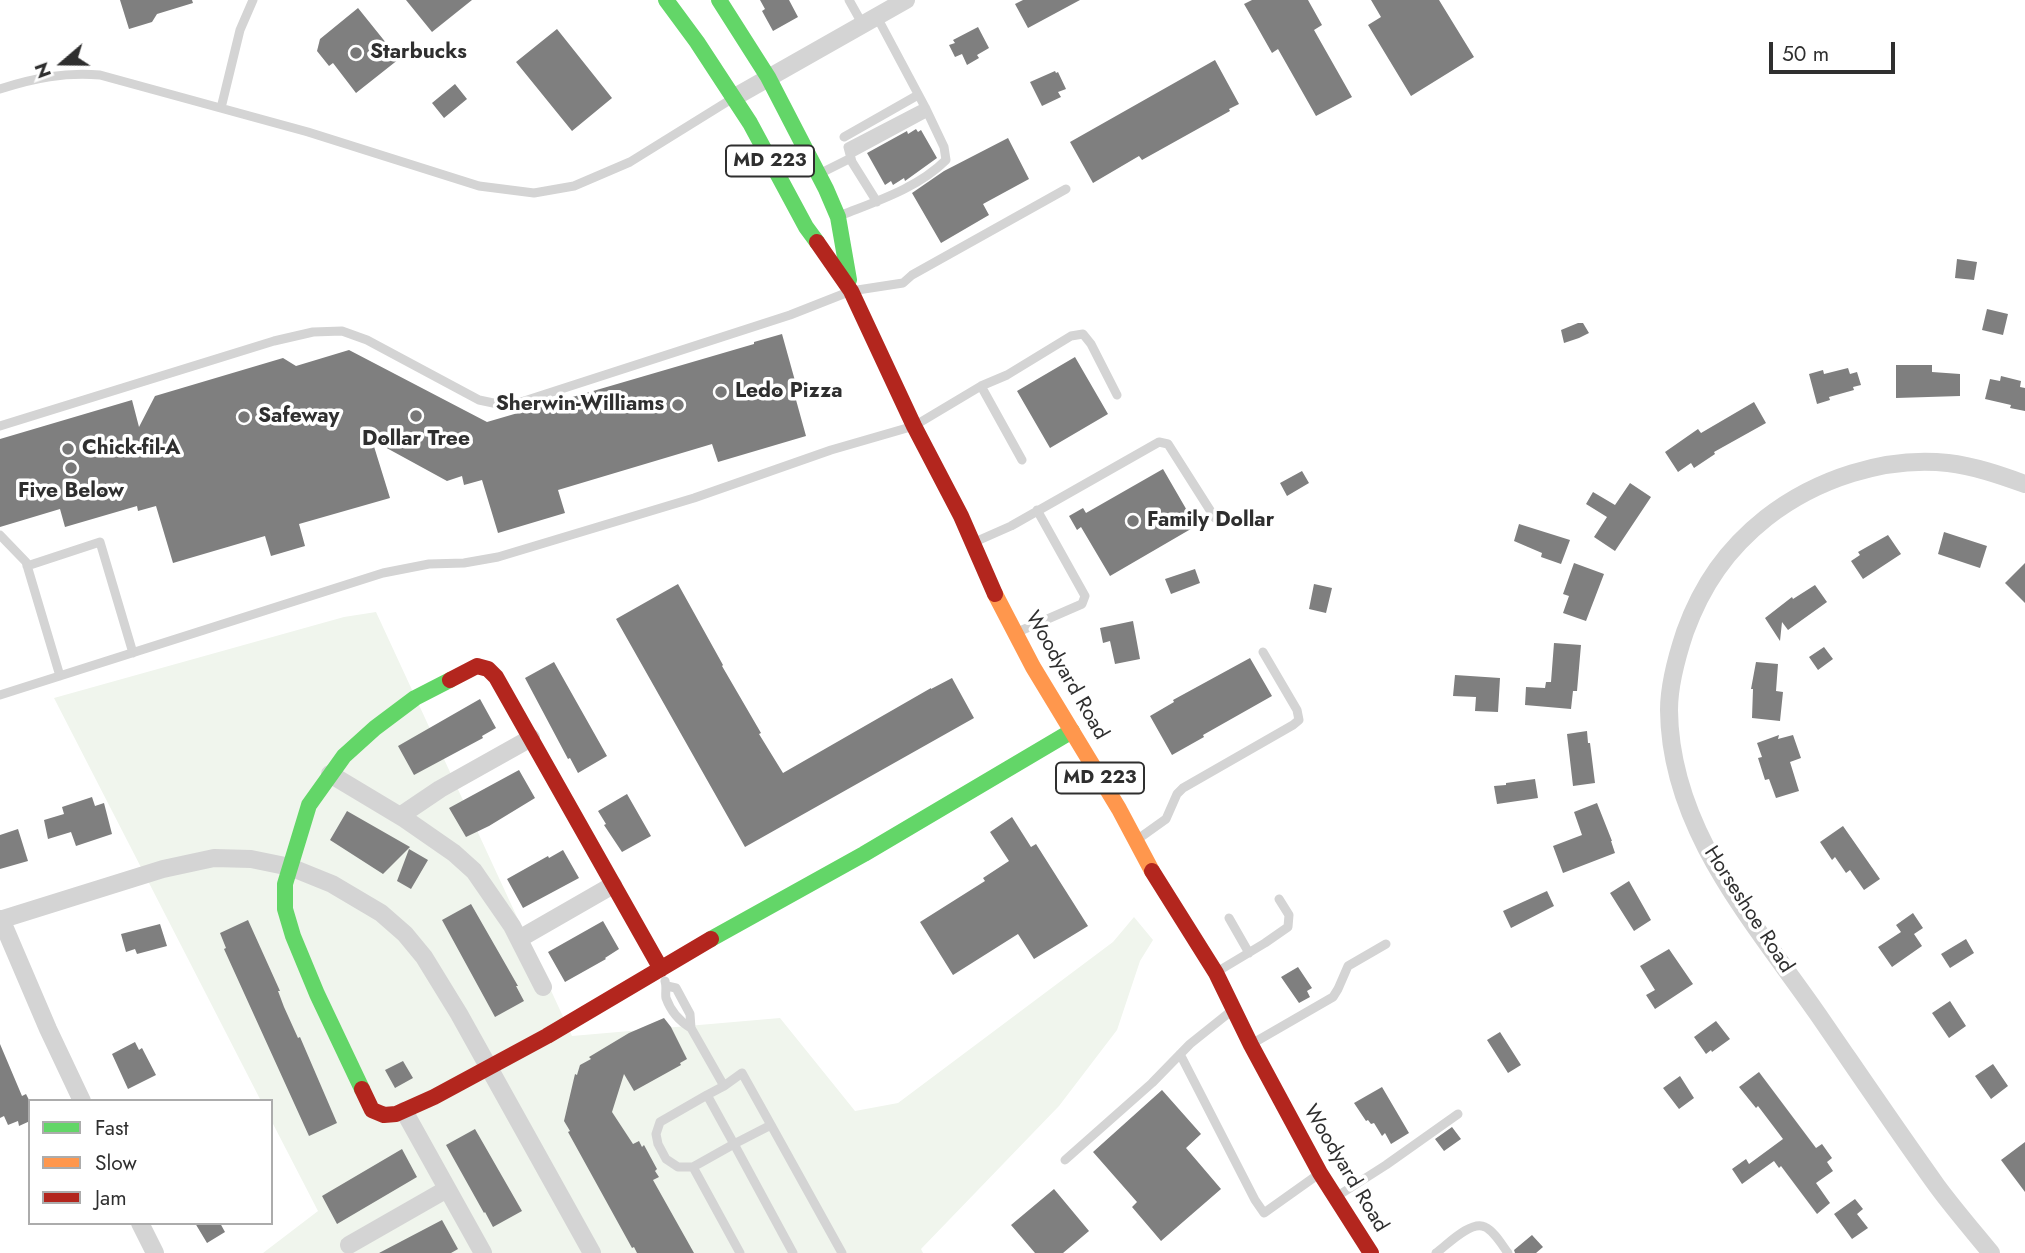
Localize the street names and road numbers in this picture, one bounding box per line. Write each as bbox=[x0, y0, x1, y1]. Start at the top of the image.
road number: MD 223 bbox=[726, 146, 814, 176]
street label: Woodyard Road bbox=[1019, 607, 1113, 745]
road number: MD 223 bbox=[1056, 762, 1144, 793]
street label: Horseshoe Road bbox=[1698, 842, 1798, 978]
street label: Woodyard Road bbox=[1297, 1101, 1393, 1237]

